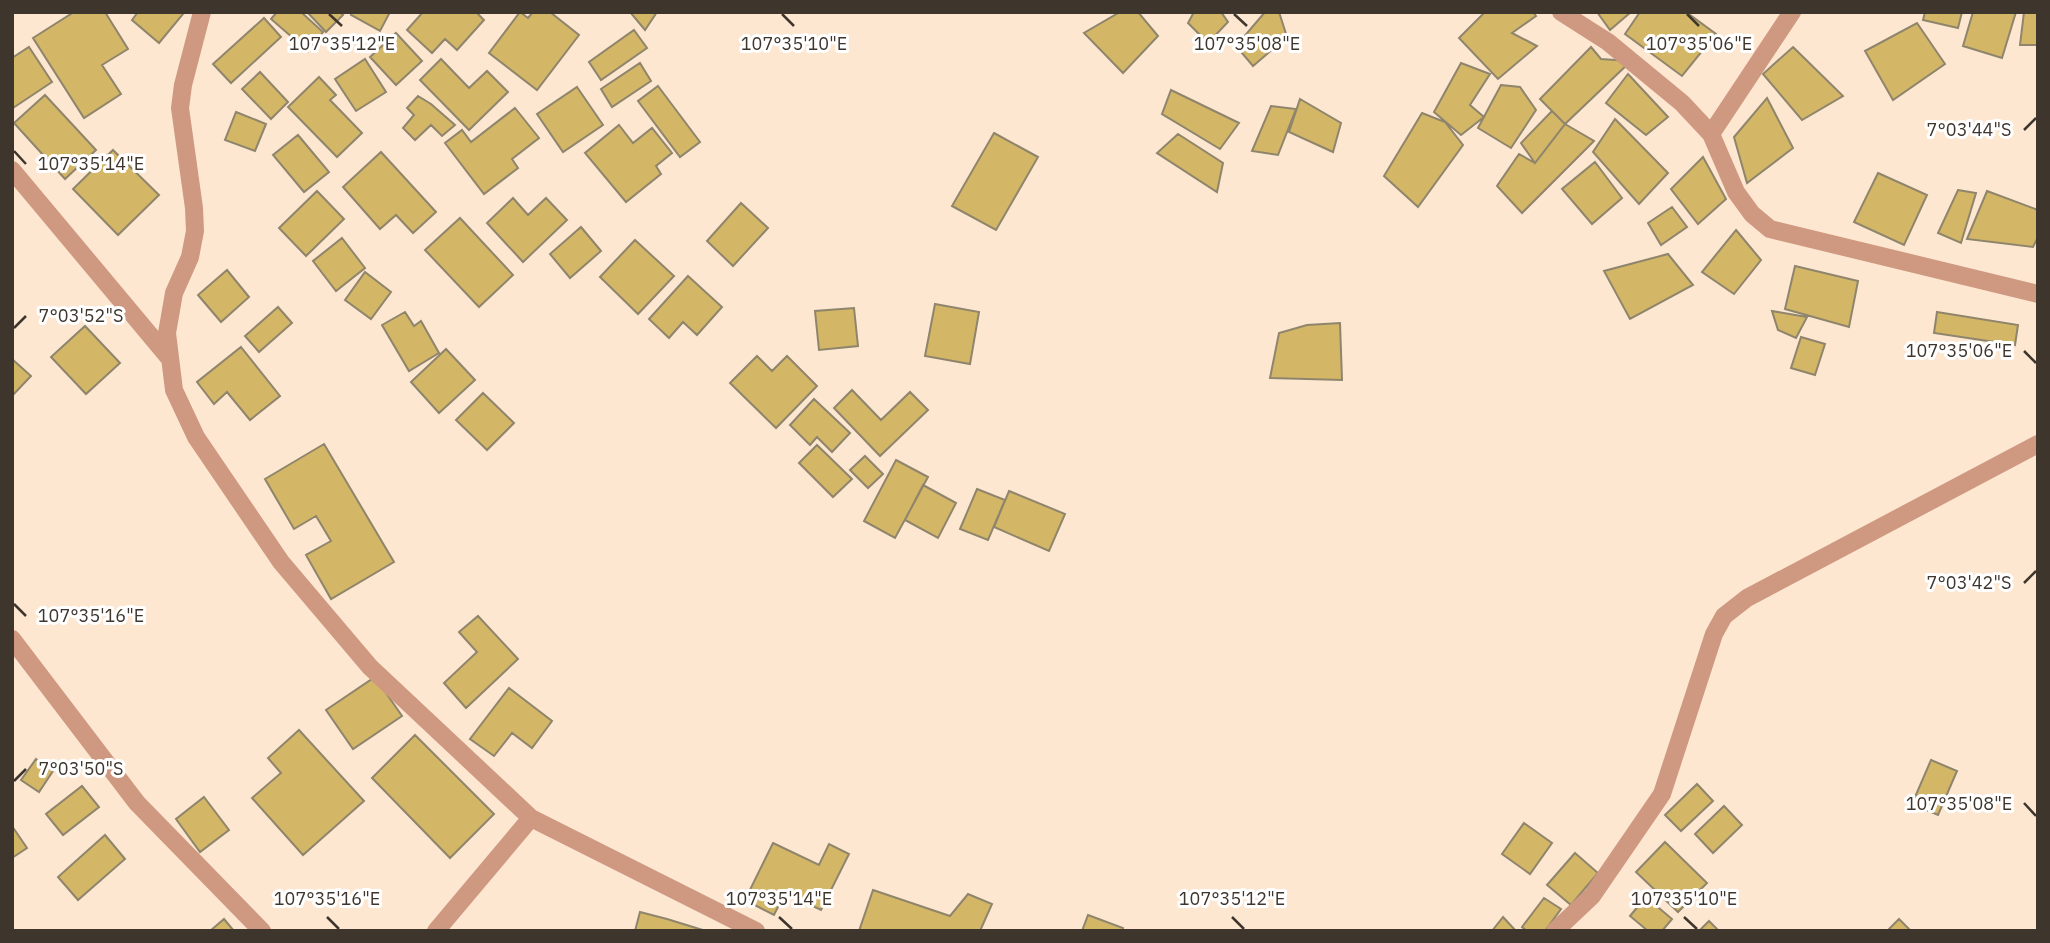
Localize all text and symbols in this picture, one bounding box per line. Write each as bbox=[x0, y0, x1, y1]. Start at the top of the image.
text: 107°35'12"E bbox=[289, 32, 395, 55]
text: 107°35'10"E bbox=[741, 32, 847, 55]
text: 107°35'08"E bbox=[1194, 32, 1300, 55]
text: 107°35'06"E bbox=[1646, 32, 1752, 55]
text: 7°03'44"S bbox=[1927, 118, 2011, 141]
text: 107°35'14"E bbox=[38, 152, 144, 175]
text: 7°03'52"S bbox=[39, 304, 123, 327]
text: 107°35'06"E bbox=[1906, 339, 2012, 362]
text: 7°03'42"S bbox=[1927, 571, 2011, 594]
text: 107°35'16"E bbox=[38, 604, 144, 627]
text: 7°03'50"S bbox=[39, 757, 123, 780]
text: 107°35'08"E bbox=[1906, 792, 2012, 815]
text: 107°35'16"E bbox=[274, 887, 380, 910]
text: 107°35'14"E bbox=[726, 887, 832, 910]
text: 107°35'12"E bbox=[1179, 887, 1285, 910]
text: 107°35'10"E bbox=[1631, 887, 1737, 910]

